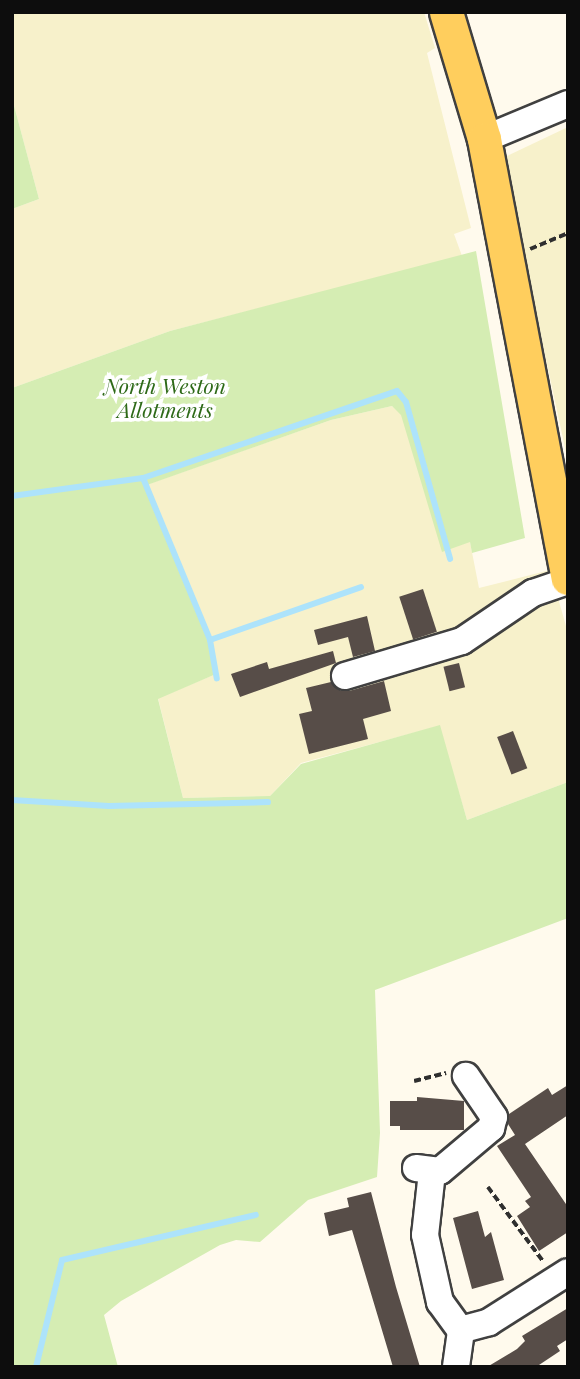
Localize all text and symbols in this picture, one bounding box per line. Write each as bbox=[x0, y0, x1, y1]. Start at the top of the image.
park label: North Weston Allotments bbox=[104, 372, 226, 422]

